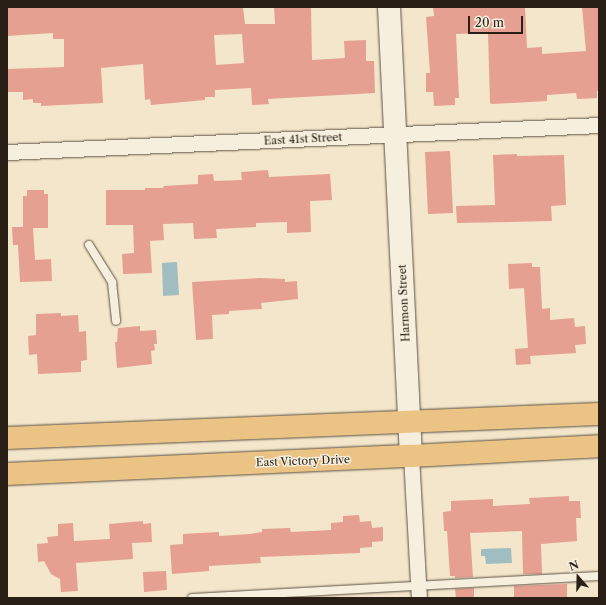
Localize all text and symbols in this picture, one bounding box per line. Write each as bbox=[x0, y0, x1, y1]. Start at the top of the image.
scale bar bbox=[470, 8, 525, 34]
text: 20 m bbox=[475, 15, 504, 30]
street label: East 41st Street bbox=[263, 130, 343, 148]
street label: Harmon Street bbox=[395, 264, 413, 342]
street label: East Victory Drive bbox=[255, 453, 351, 469]
north arrow bbox=[558, 557, 598, 597]
text: N bbox=[567, 558, 581, 574]

